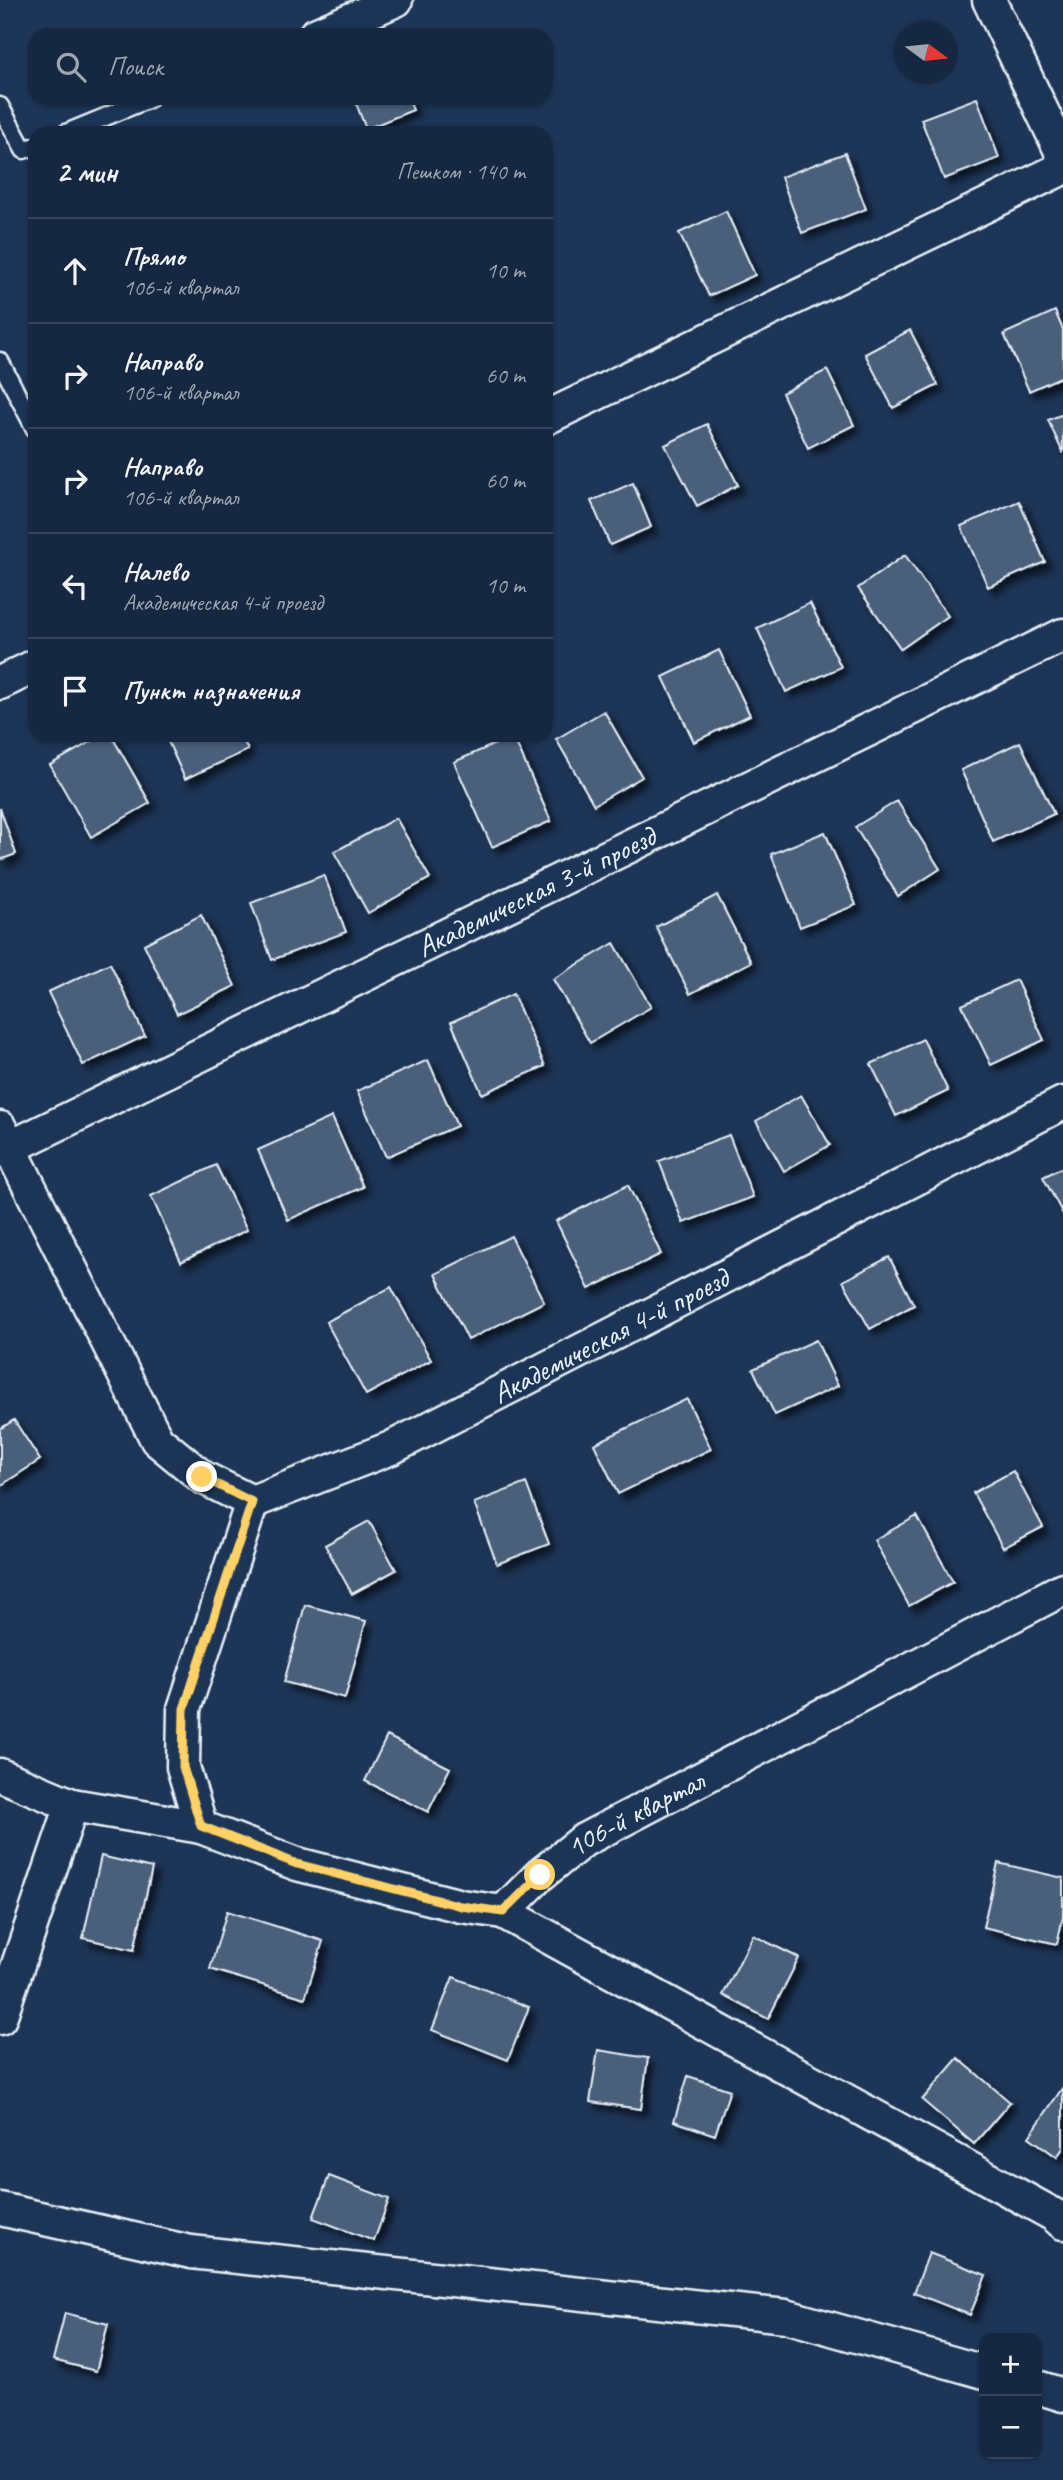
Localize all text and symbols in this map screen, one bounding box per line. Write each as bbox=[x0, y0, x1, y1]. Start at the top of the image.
north arrow bbox=[895, 21, 958, 84]
search box bbox=[28, 28, 553, 105]
icon: search bbox=[52, 48, 90, 86]
text: Поиск bbox=[108, 50, 163, 83]
text: 2 мин bbox=[56, 153, 117, 191]
text: Пешком · 140 m bbox=[397, 157, 525, 186]
text: Прямо bbox=[123, 240, 185, 273]
icon: ahead bbox=[56, 252, 94, 290]
text: 10 m bbox=[486, 256, 525, 285]
text: 106-й квартал bbox=[123, 273, 238, 302]
text: Направо bbox=[123, 345, 202, 378]
icon: right bbox=[56, 357, 94, 395]
text: 60 m bbox=[486, 361, 525, 390]
text: 106-й квартал bbox=[123, 378, 238, 407]
text: Направо bbox=[123, 450, 202, 483]
icon: right bbox=[56, 462, 94, 500]
text: 60 m bbox=[486, 466, 525, 495]
text: 106-й квартал bbox=[123, 483, 238, 512]
text: Налево bbox=[123, 555, 189, 588]
icon: left bbox=[56, 567, 94, 605]
text: 10 m bbox=[486, 571, 525, 600]
text: Академическая 4-й проезд bbox=[123, 588, 323, 617]
icon: arrive bbox=[56, 672, 94, 710]
text: Пункт назначения bbox=[123, 674, 299, 707]
street label: Академическая 3-й проезд bbox=[410, 816, 664, 966]
street label: Академическая 4-й проезд bbox=[486, 1258, 737, 1412]
route end bbox=[186, 1461, 217, 1492]
street label: 106-й квартал bbox=[558, 1761, 712, 1866]
route start bbox=[524, 1859, 555, 1890]
map controls bbox=[979, 2333, 1042, 2459]
button: + bbox=[979, 2333, 1042, 2396]
button: − bbox=[979, 2396, 1042, 2459]

